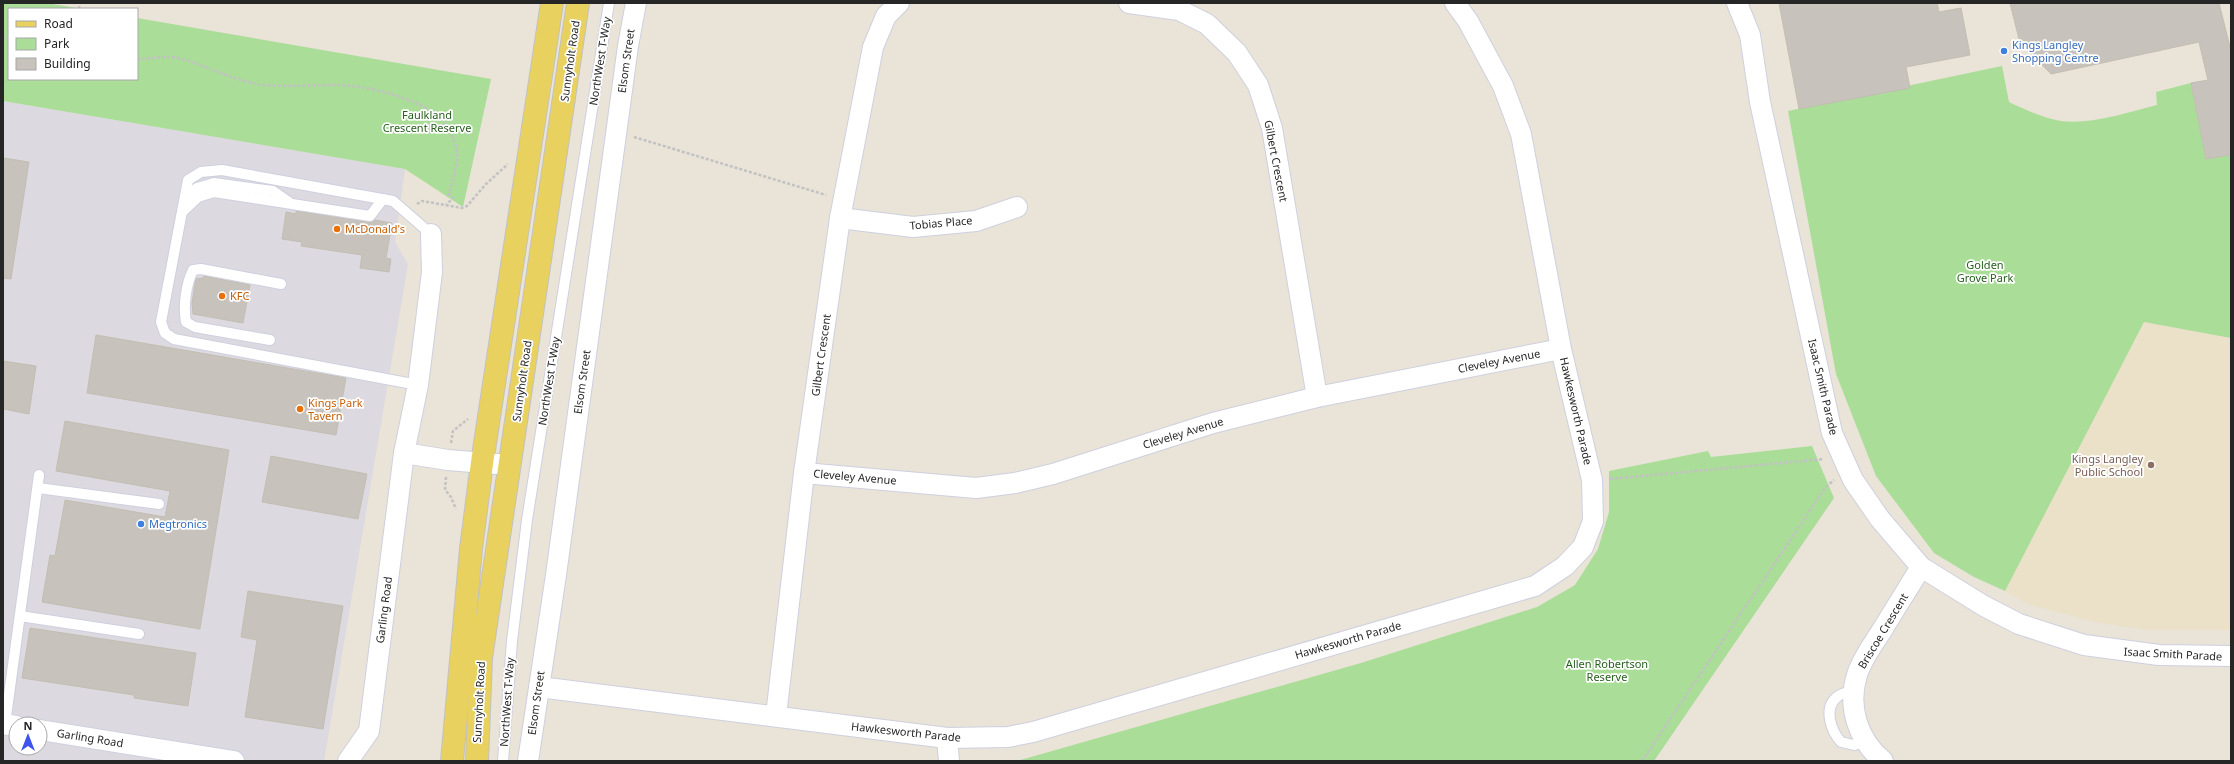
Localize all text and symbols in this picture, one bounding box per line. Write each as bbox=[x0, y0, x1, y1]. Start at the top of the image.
legend bbox=[8, 8, 138, 80]
text: Road bbox=[44, 15, 73, 32]
street label: NorthWest T-Way bbox=[585, 15, 614, 106]
street label: Sunnyholt Road bbox=[556, 19, 583, 102]
street label: Elsom Street bbox=[614, 28, 637, 94]
text: Park bbox=[44, 35, 70, 52]
place label: Kings Langley Shopping Centre bbox=[2012, 37, 2099, 65]
marker: Kings Langley Shopping Centre bbox=[1999, 46, 2009, 56]
text: Building bbox=[44, 55, 91, 72]
park label: Faulkland Crescent Reserve bbox=[383, 107, 471, 135]
street label: Gilbert Crescent bbox=[1261, 119, 1292, 203]
street label: Tobias Place bbox=[909, 212, 973, 233]
place label: McDonald's bbox=[345, 221, 405, 236]
marker: McDonald's bbox=[332, 224, 342, 234]
park label: Golden Grove Park bbox=[1957, 257, 2013, 285]
place label: KFC bbox=[230, 288, 250, 303]
marker: KFC bbox=[217, 291, 227, 301]
street label: Gilbert Crescent bbox=[807, 313, 834, 397]
street label: NorthWest T-Way bbox=[534, 335, 563, 426]
street label: Isaac Smith Parade bbox=[1805, 337, 1842, 437]
street label: Sunnyholt Road bbox=[508, 339, 535, 422]
street label: Cleveley Avenue bbox=[1456, 345, 1541, 376]
street label: Elsom Street bbox=[570, 349, 593, 415]
street label: Hawkesworth Parade bbox=[1557, 356, 1596, 466]
place label: Kings Park Tavern bbox=[308, 395, 363, 423]
marker: Kings Park Tavern bbox=[295, 404, 305, 414]
street label: Cleveley Avenue bbox=[1141, 413, 1225, 452]
place label: Kings Langley Public School bbox=[2072, 451, 2143, 479]
marker: Kings Langley Public School bbox=[2146, 460, 2156, 470]
street label: Cleveley Avenue bbox=[813, 465, 897, 488]
place label: Megtronics bbox=[149, 516, 207, 531]
marker: Megtronics bbox=[136, 519, 146, 529]
street label: Garling Road bbox=[372, 576, 395, 644]
street label: Briscoe Crescent bbox=[1854, 590, 1911, 671]
street label: Hawkesworth Parade bbox=[1293, 617, 1403, 662]
street label: Isaac Smith Parade bbox=[2123, 643, 2223, 664]
street label: NorthWest T-Way bbox=[496, 656, 517, 747]
park label: Allen Robertson Reserve bbox=[1566, 656, 1648, 684]
street label: Sunnyholt Road bbox=[469, 661, 488, 743]
street label: Elsom Street bbox=[524, 670, 547, 736]
north arrow bbox=[8, 716, 48, 756]
text: N bbox=[24, 718, 32, 733]
street label: Hawkesworth Parade bbox=[851, 718, 962, 745]
street label: Garling Road bbox=[56, 725, 124, 750]

